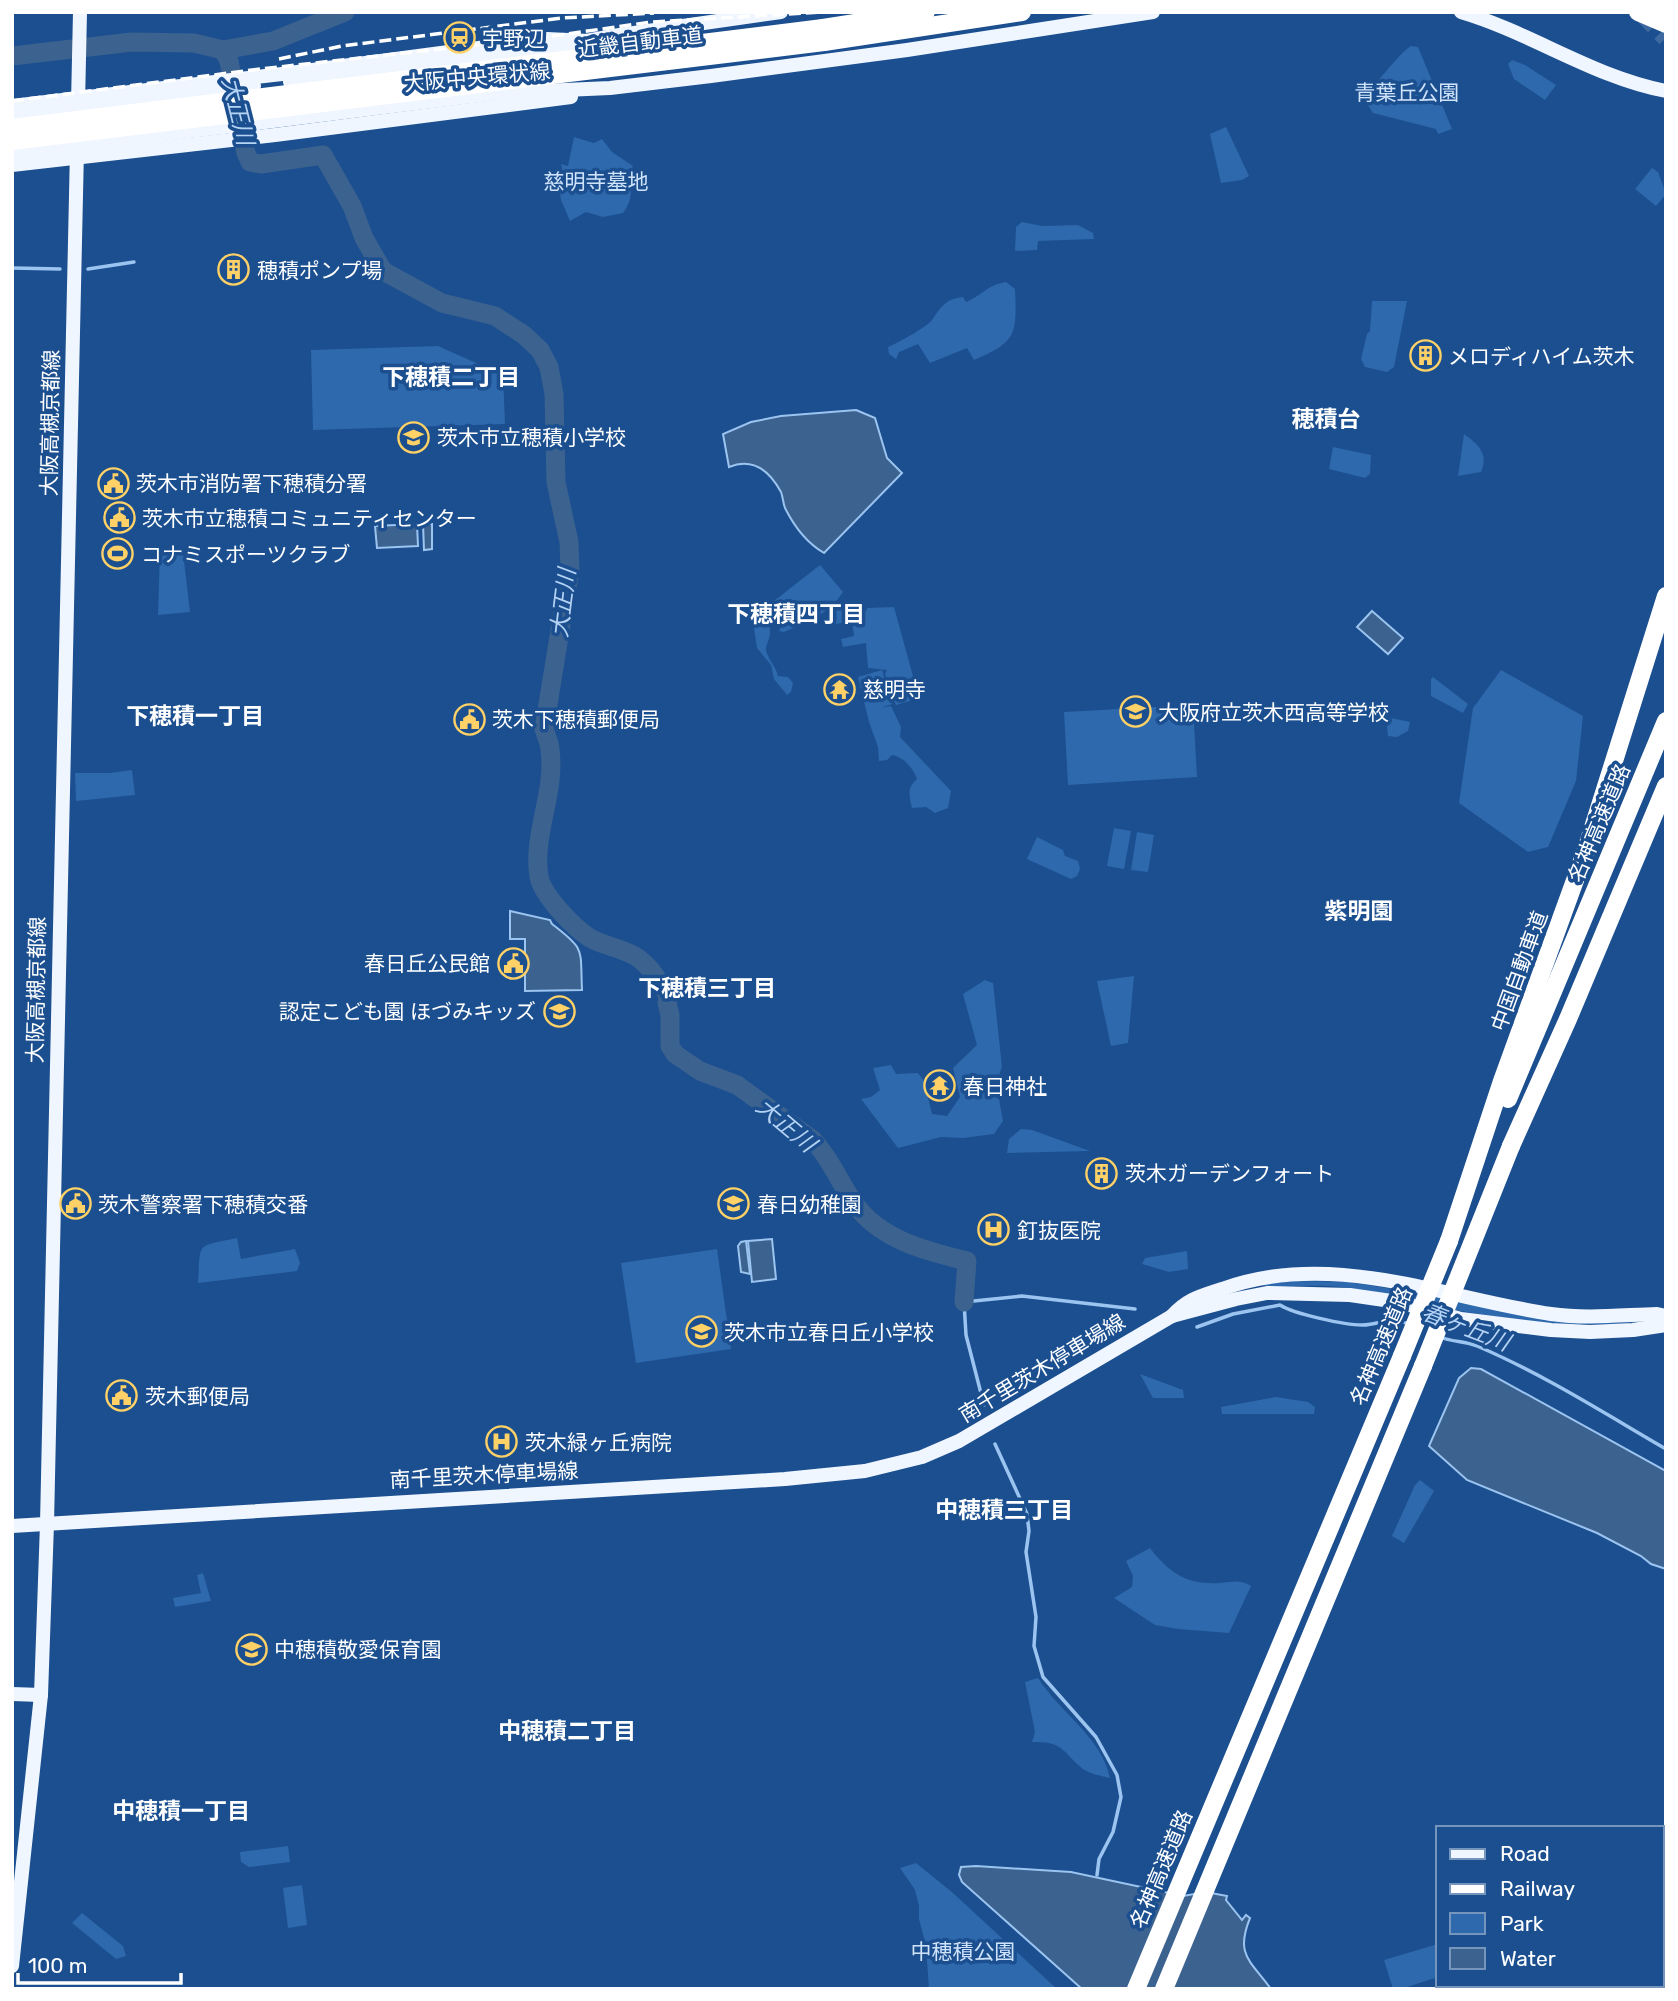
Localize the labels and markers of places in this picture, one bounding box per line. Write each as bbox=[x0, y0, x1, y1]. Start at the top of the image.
station icon: 宇野辺 bbox=[442, 21, 476, 55]
place label: 宇野辺 bbox=[482, 26, 545, 51]
building icon: 穂積ポンプ場 bbox=[217, 253, 251, 287]
place label: 穂積ポンプ場 bbox=[257, 258, 382, 283]
building icon: メロディハイム茨木 bbox=[1408, 339, 1442, 373]
place label: メロディハイム茨木 bbox=[1448, 344, 1635, 369]
school or university icon: 茨木市立穂積小学校 bbox=[397, 420, 431, 454]
place label: 茨木市立穂積小学校 bbox=[437, 425, 626, 450]
public building icon: 茨木市消防署下穂積分署 bbox=[96, 466, 130, 500]
place label: 茨木市消防署下穂積分署 bbox=[136, 471, 367, 496]
public building icon: 茨木市立穂積コミュニティセンター bbox=[102, 501, 136, 535]
place label: 茨木市立穂積コミュニティセンター bbox=[142, 506, 477, 531]
sports icon: コナミスポーツクラブ bbox=[101, 537, 135, 571]
place label: コナミスポーツクラブ bbox=[141, 542, 351, 567]
temple icon: 慈明寺 bbox=[823, 672, 857, 706]
place label: 慈明寺 bbox=[863, 677, 926, 702]
school or university icon: 大阪府立茨木西高等学校 bbox=[1118, 695, 1152, 729]
place label: 大阪府立茨木西高等学校 bbox=[1158, 700, 1389, 725]
public building icon: 茨木下穂積郵便局 bbox=[452, 702, 486, 736]
place label: 茨木下穂積郵便局 bbox=[492, 707, 660, 732]
public building icon: 春日丘公民館 bbox=[496, 946, 530, 980]
place label: 春日丘公民館 bbox=[364, 951, 490, 976]
school or university icon: 認定こども園 ほづみキッズ bbox=[542, 994, 576, 1028]
place label: 認定こども園 ほづみキッズ bbox=[279, 999, 536, 1024]
temple icon: 春日神社 bbox=[923, 1069, 957, 1103]
place label: 春日神社 bbox=[963, 1074, 1047, 1099]
building icon: 茨木ガーデンフォート bbox=[1085, 1156, 1119, 1190]
place label: 茨木ガーデンフォート bbox=[1125, 1161, 1334, 1186]
public building icon: 茨木警察署下穂積交番 bbox=[58, 1187, 92, 1221]
school or university icon: 春日幼稚園 bbox=[717, 1187, 751, 1221]
place label: 茨木警察署下穂積交番 bbox=[98, 1192, 308, 1217]
place label: 春日幼稚園 bbox=[757, 1192, 862, 1217]
hospital icon: 釘抜医院 bbox=[977, 1213, 1011, 1247]
place label: 釘抜医院 bbox=[1017, 1218, 1101, 1243]
school or university icon: 茨木市立春日丘小学校 bbox=[684, 1315, 718, 1349]
place label: 茨木市立春日丘小学校 bbox=[724, 1320, 934, 1345]
public building icon: 茨木郵便局 bbox=[105, 1379, 139, 1413]
place label: 茨木郵便局 bbox=[145, 1384, 250, 1409]
hospital icon: 茨木緑ヶ丘病院 bbox=[485, 1425, 519, 1459]
place label: 茨木緑ヶ丘病院 bbox=[525, 1430, 672, 1455]
school or university icon: 中穂積敬愛保育園 bbox=[234, 1632, 268, 1666]
place label: 中穂積敬愛保育園 bbox=[274, 1637, 442, 1662]

